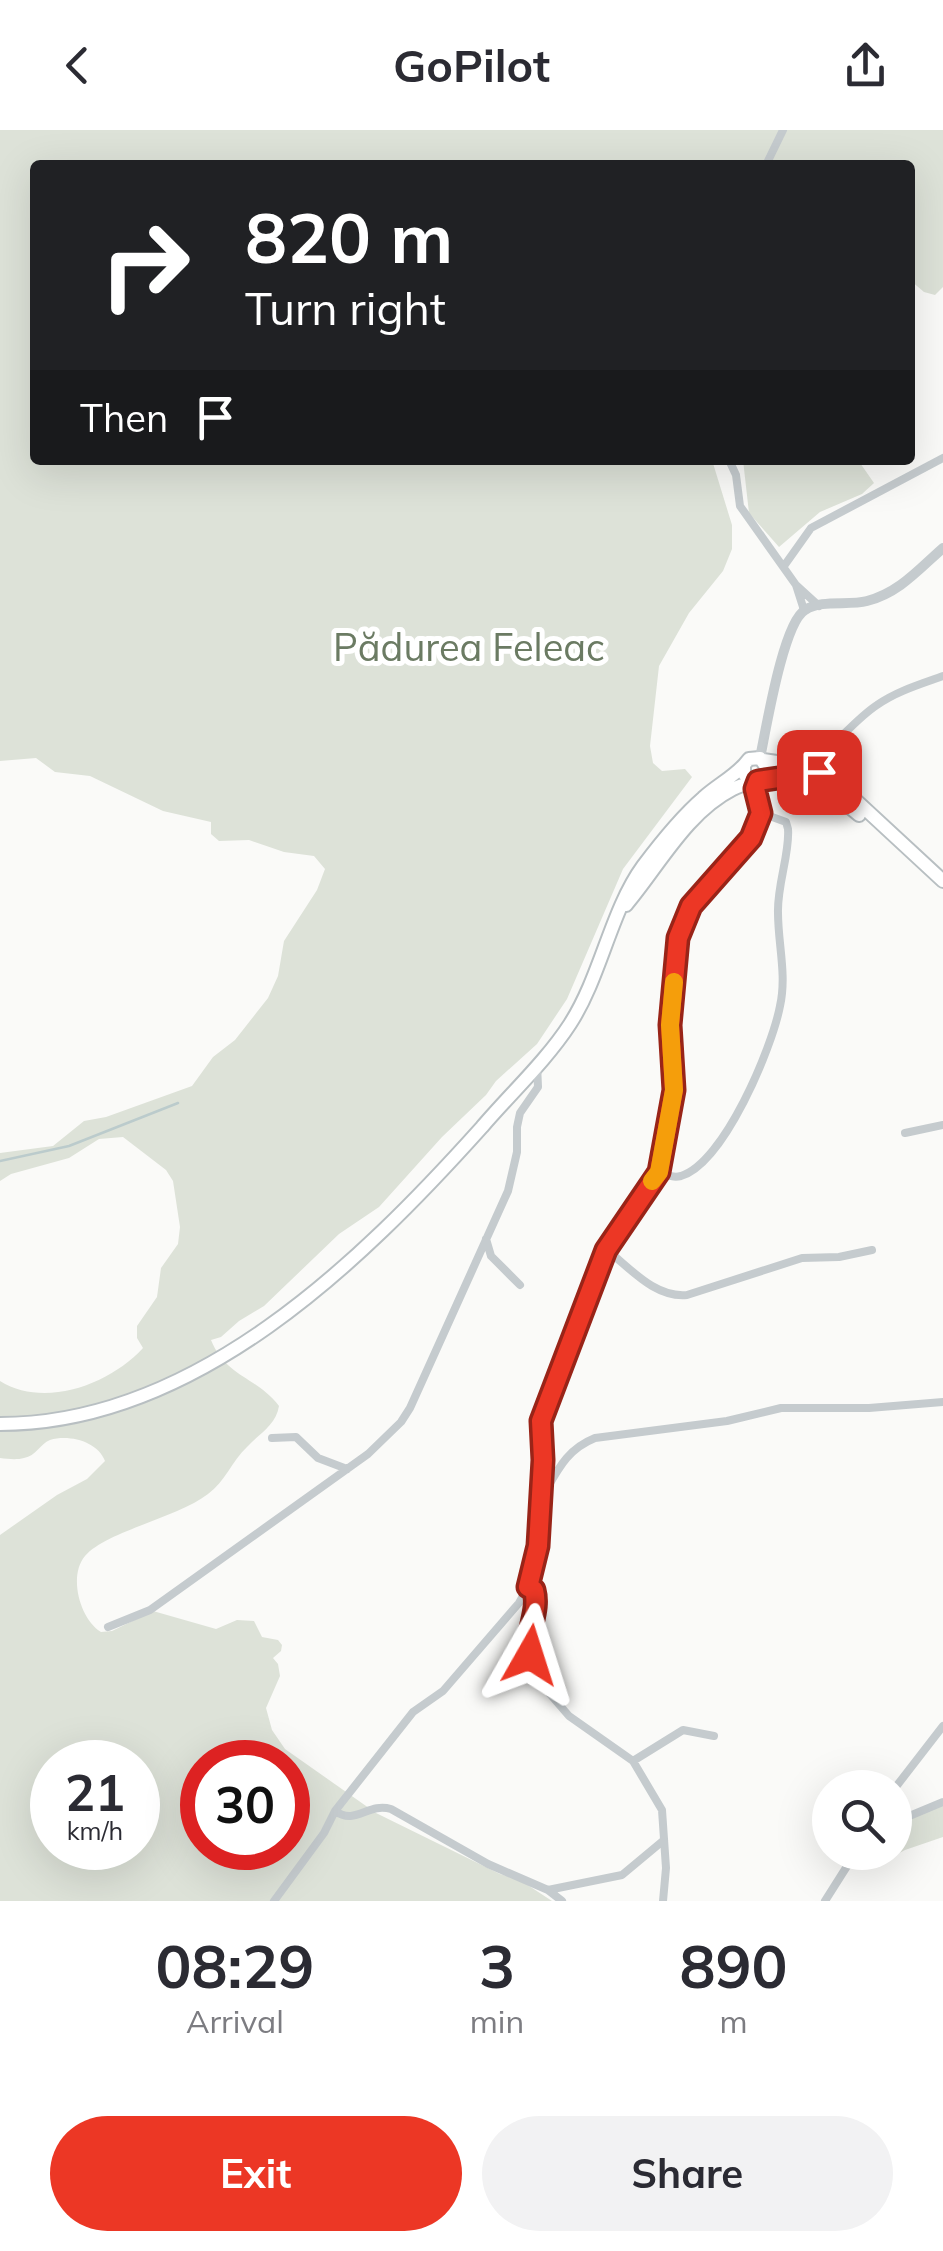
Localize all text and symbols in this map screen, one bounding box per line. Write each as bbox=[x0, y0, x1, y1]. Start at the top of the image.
text: GoPilot bbox=[393, 37, 550, 93]
icon: back bbox=[50, 38, 105, 93]
icon: share bbox=[838, 38, 893, 93]
text: 820 m bbox=[245, 193, 453, 281]
icon: right bbox=[80, 200, 210, 330]
text: Turn right bbox=[245, 280, 446, 336]
icon: arrive bbox=[188, 390, 243, 445]
text: Then bbox=[80, 394, 168, 442]
park label: Pădurea Feleac bbox=[333, 623, 605, 671]
pin bbox=[777, 730, 862, 815]
icon: arrive bbox=[792, 745, 847, 800]
position arrow bbox=[478, 1603, 582, 1707]
speed limit sign: 30 bbox=[180, 1740, 310, 1870]
text: 21 bbox=[65, 1761, 125, 1824]
map controls bbox=[812, 1770, 912, 1870]
button: search bbox=[812, 1770, 912, 1870]
text: km/h bbox=[67, 1815, 123, 1846]
text: 08:29 bbox=[155, 1928, 314, 2003]
text: 3 bbox=[479, 1928, 515, 2003]
text: 890 bbox=[680, 1928, 788, 2003]
text: Arrival bbox=[186, 2001, 284, 2041]
text: min bbox=[470, 2001, 524, 2041]
text: m bbox=[720, 2001, 748, 2041]
button: Exit bbox=[50, 2116, 462, 2231]
button: Share bbox=[482, 2116, 893, 2231]

